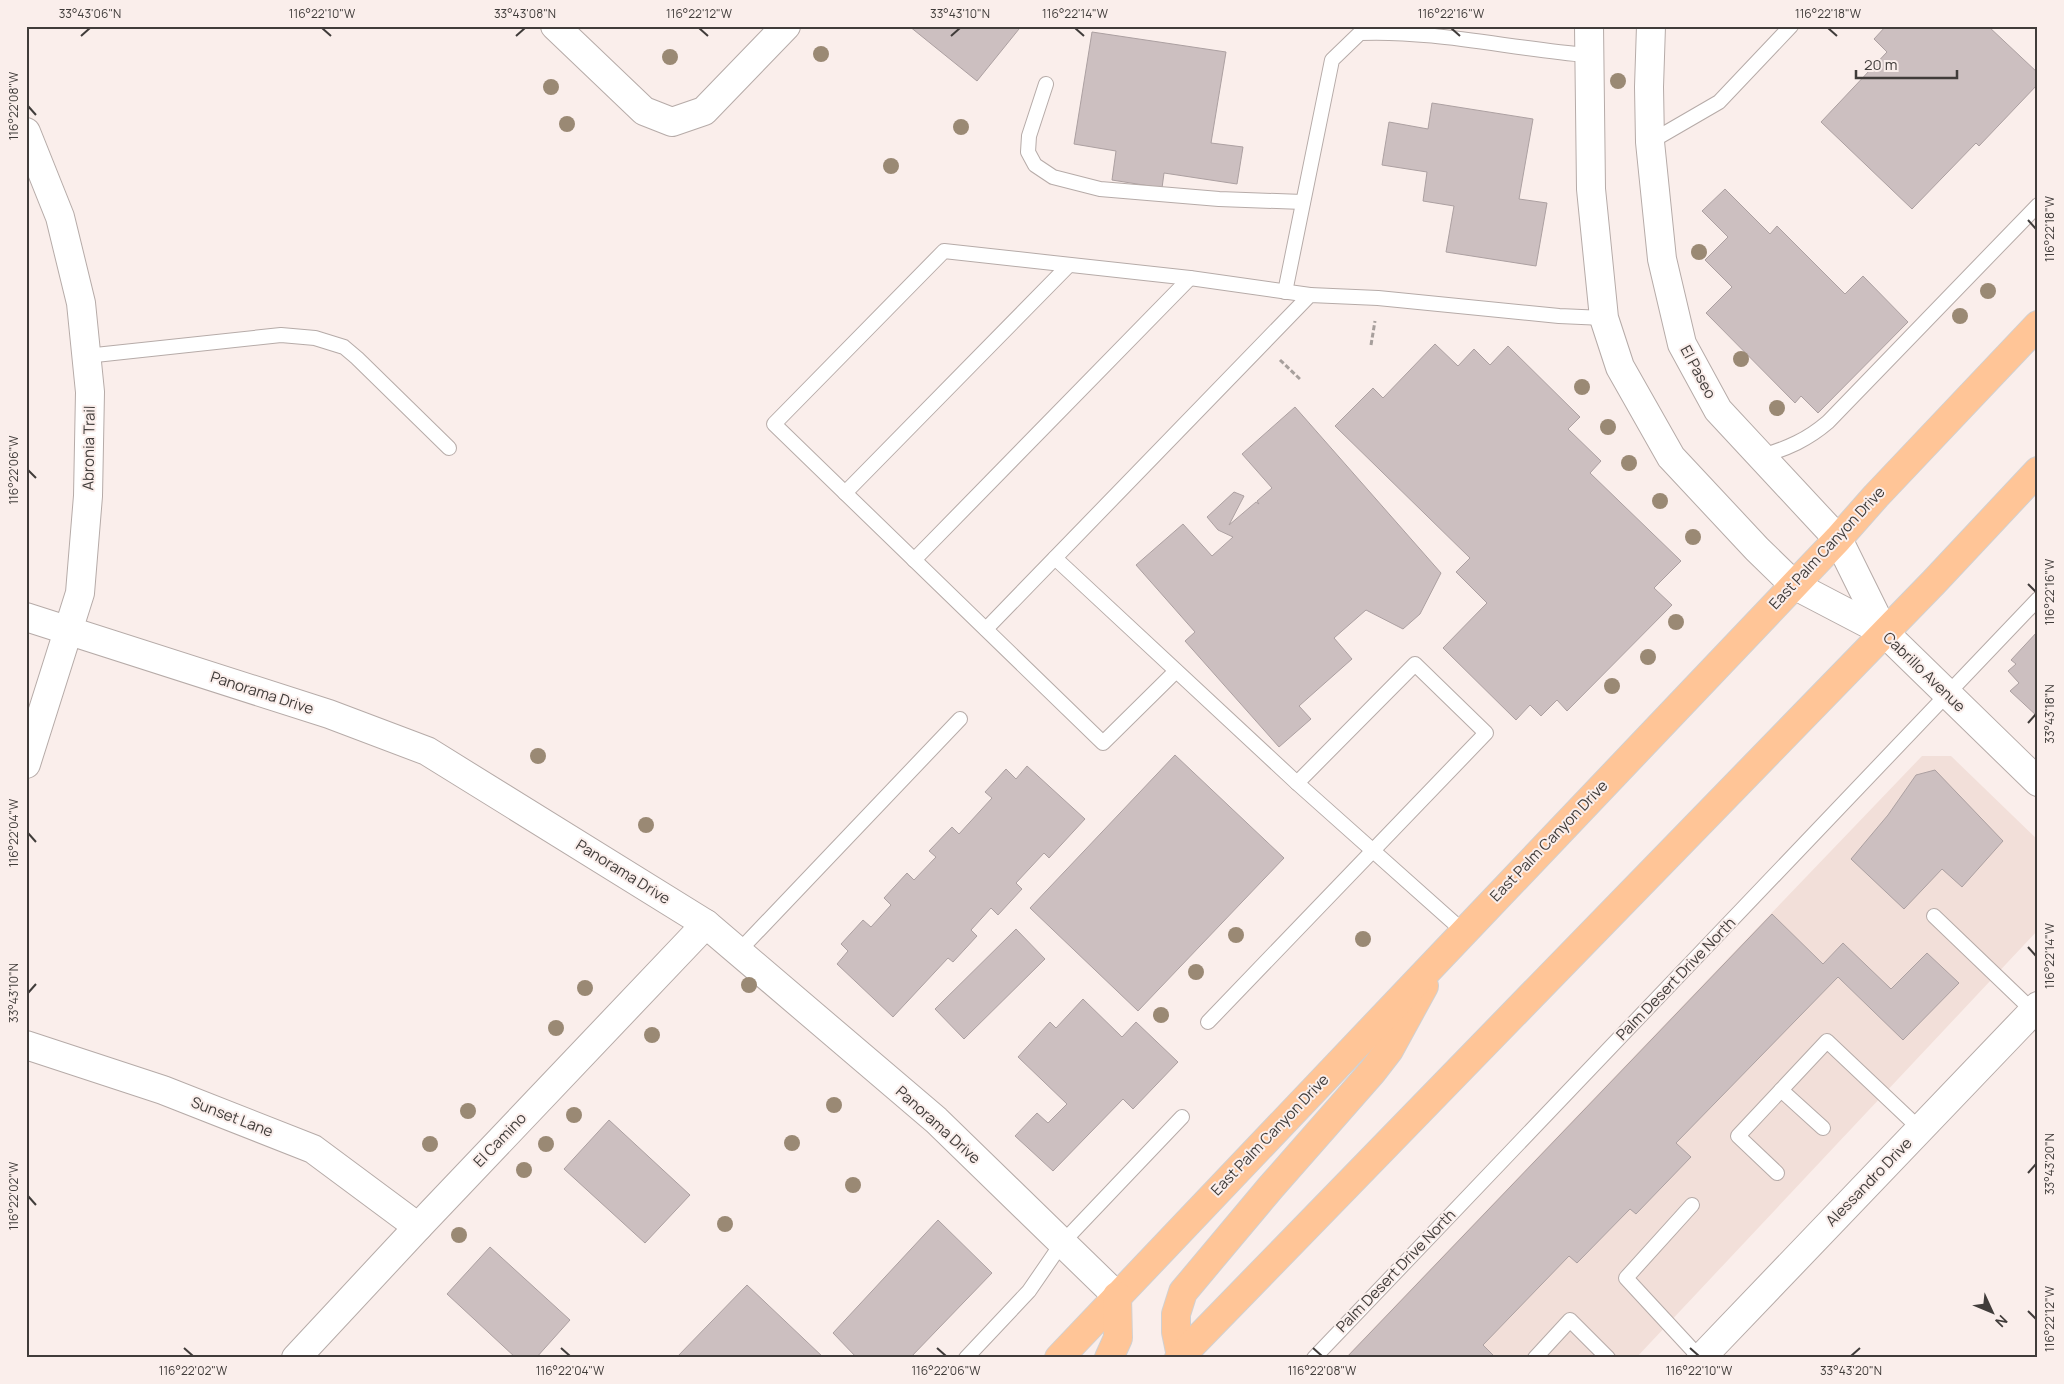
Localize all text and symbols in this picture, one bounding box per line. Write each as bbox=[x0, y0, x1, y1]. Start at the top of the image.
text: 33°43'06"N bbox=[59, 5, 121, 22]
text: 116°22'10"W bbox=[289, 5, 356, 22]
text: 33°43'08"N bbox=[494, 5, 556, 22]
text: 116°22'12"W bbox=[666, 5, 733, 22]
text: 33°43'10"N bbox=[930, 5, 990, 22]
text: 116°22'14"W bbox=[1042, 5, 1109, 22]
text: 116°22'16"W bbox=[1418, 5, 1485, 22]
text: 116°22'18"W bbox=[1795, 5, 1862, 22]
scale bar bbox=[1856, 48, 1958, 80]
text: 20 m bbox=[1864, 54, 1897, 75]
text: 116°22'08"W bbox=[5, 71, 22, 140]
text: 116°22'18"W bbox=[2041, 195, 2058, 262]
street label: El Paseo bbox=[1676, 341, 1721, 402]
street label: Abronia Trail bbox=[77, 405, 100, 491]
text: 116°22'06"W bbox=[5, 435, 22, 505]
street label: East Palm Canyon Drive bbox=[1764, 481, 1889, 614]
text: 116°22'16"W bbox=[2041, 558, 2058, 625]
street label: Cabrillo Avenue bbox=[1879, 627, 1970, 717]
street label: Panorama Drive bbox=[208, 666, 317, 719]
text: 33°43'18"N bbox=[2041, 684, 2058, 744]
street label: East Palm Canyon Drive bbox=[1485, 775, 1612, 906]
text: 116°22'04"W bbox=[5, 798, 22, 867]
street label: Panorama Drive bbox=[572, 834, 675, 909]
street label: Palm Desert Drive North bbox=[1611, 912, 1740, 1045]
text: 116°22'14"W bbox=[2041, 922, 2058, 989]
text: 33°43'10"N bbox=[5, 963, 22, 1023]
street label: East Palm Canyon Drive bbox=[1206, 1069, 1333, 1200]
street label: Panorama Drive bbox=[891, 1081, 985, 1168]
street label: Sunset Lane bbox=[188, 1091, 276, 1142]
street label: El Camino bbox=[468, 1108, 531, 1171]
street label: Alessandro Drive bbox=[1821, 1133, 1917, 1231]
text: 33°43'20"N bbox=[2041, 1133, 2058, 1195]
text: 116°22'02"W bbox=[5, 1161, 22, 1230]
street label: Palm Desert Drive North bbox=[1331, 1204, 1460, 1337]
text: 116°22'12"W bbox=[2041, 1285, 2058, 1352]
north arrow bbox=[1966, 1286, 2016, 1336]
text: N bbox=[1991, 1311, 2012, 1332]
text: 116°22'02"W bbox=[159, 1362, 228, 1379]
text: 116°22'04"W bbox=[536, 1362, 605, 1379]
text: 116°22'06"W bbox=[911, 1362, 981, 1379]
text: 116°22'08"W bbox=[1288, 1362, 1357, 1379]
text: 116°22'10"W bbox=[1666, 1362, 1733, 1379]
text: 33°43'20"N bbox=[1820, 1362, 1882, 1379]

